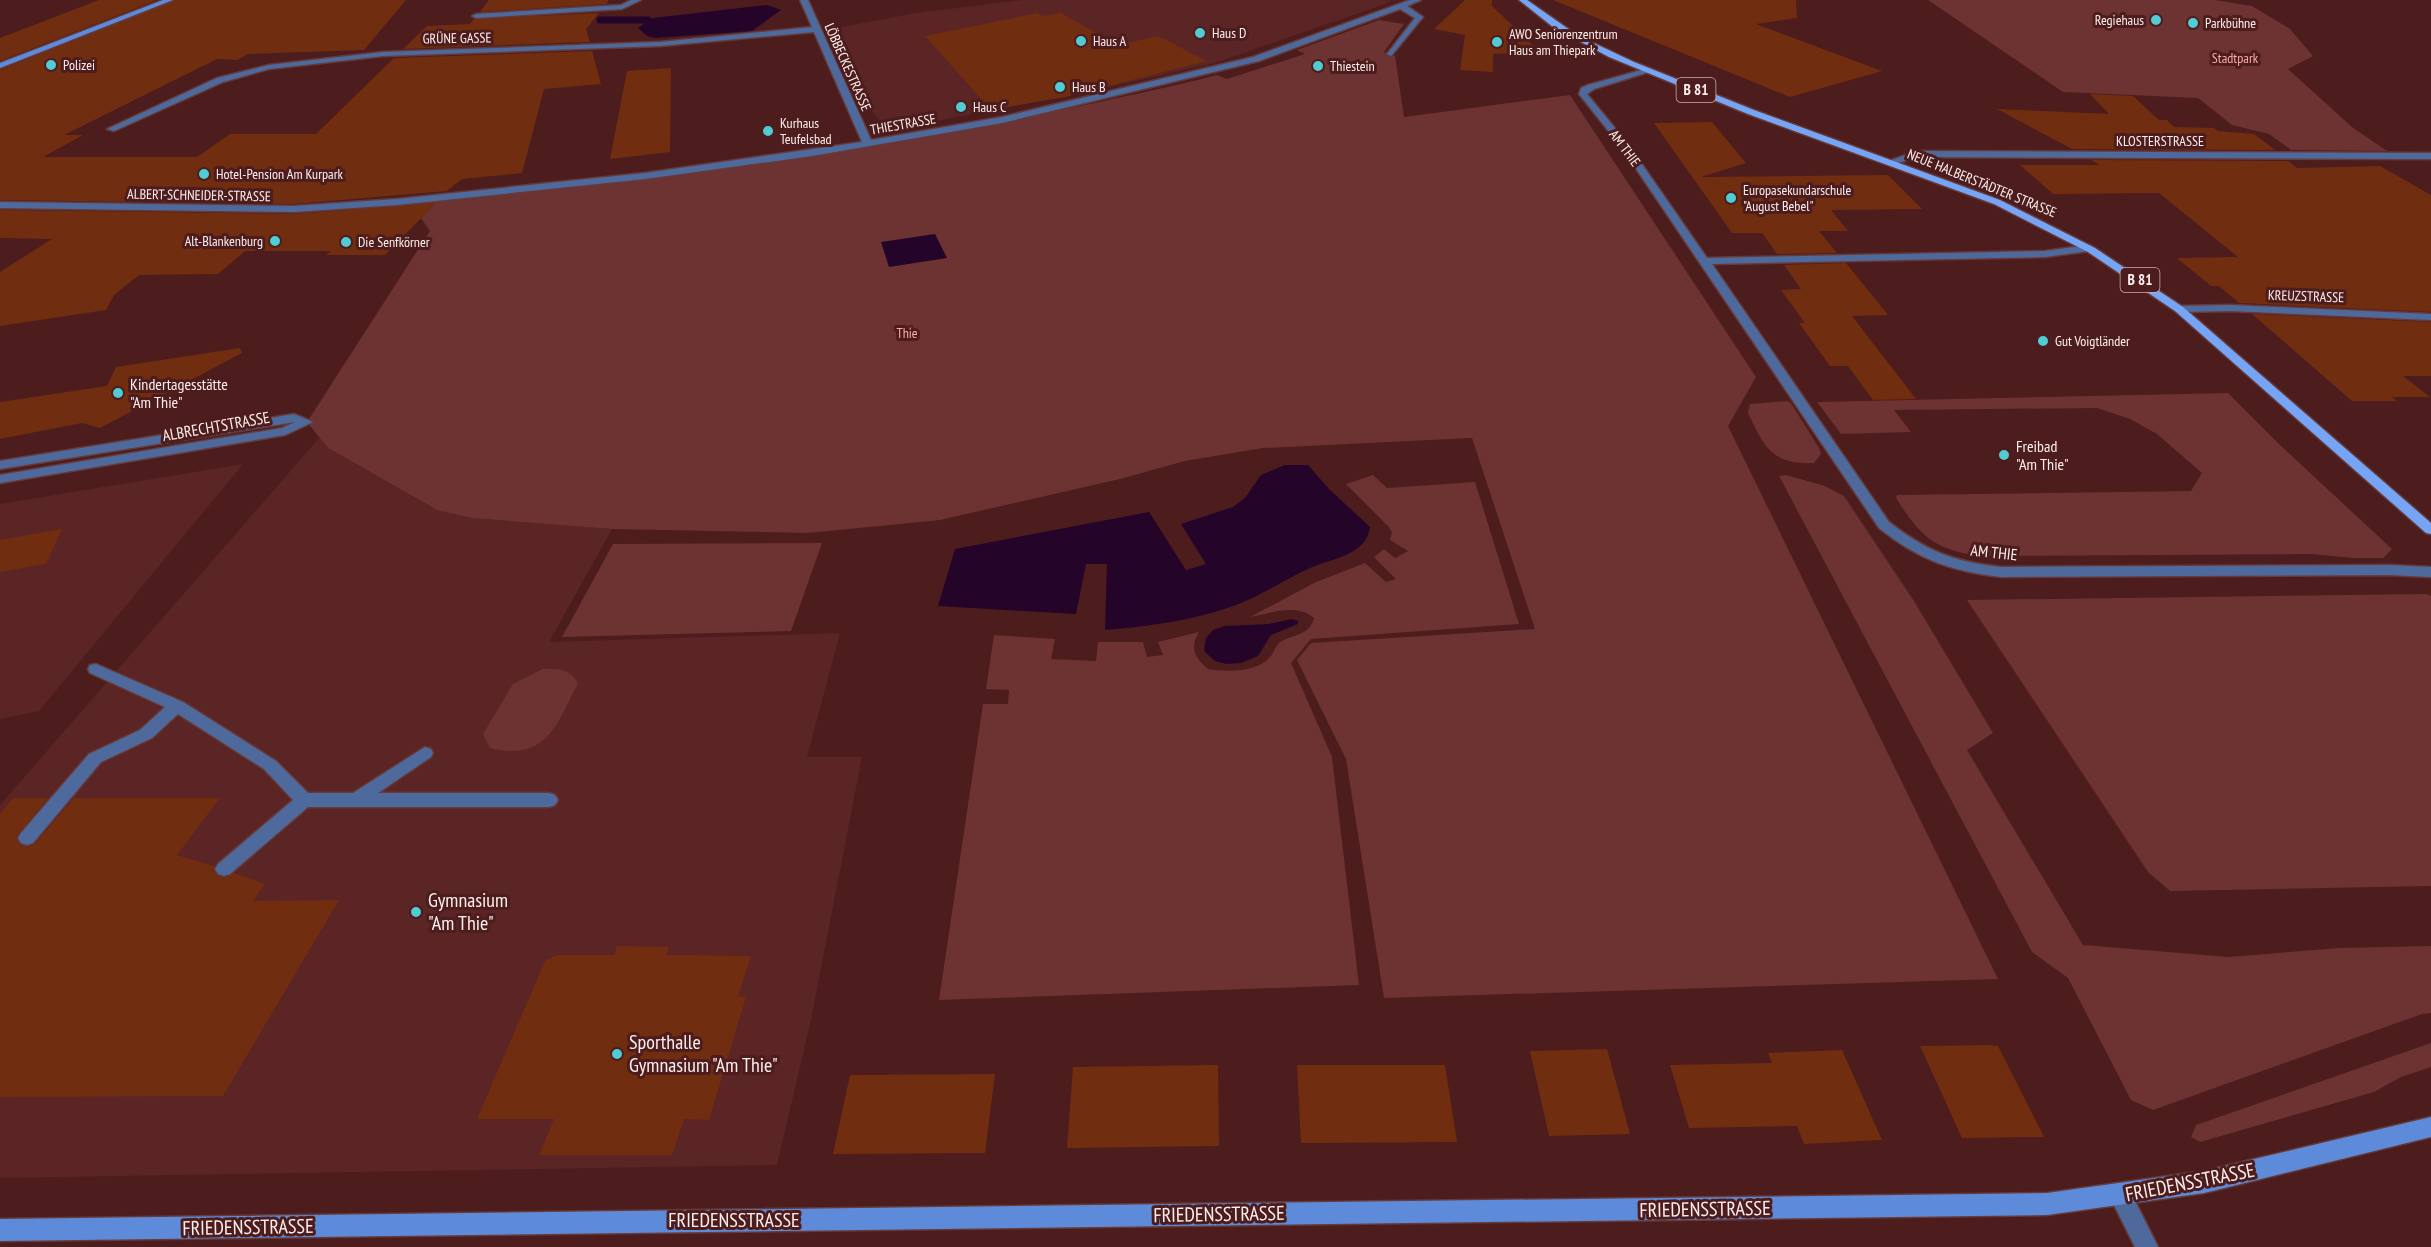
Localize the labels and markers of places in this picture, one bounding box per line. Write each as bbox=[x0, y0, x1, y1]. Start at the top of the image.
place label: Regiehaus bbox=[2095, 11, 2144, 29]
marker: Regiehaus bbox=[2149, 13, 2163, 27]
place label: Parkbühne bbox=[2205, 14, 2256, 32]
marker: Parkbühne bbox=[2186, 16, 2200, 30]
place label: Haus D bbox=[1212, 24, 1246, 42]
place label: AWO Seniorenzentrum Haus am Thiepark bbox=[1509, 25, 1618, 59]
marker: Haus D bbox=[1193, 26, 1207, 40]
place label: Haus A bbox=[1093, 32, 1127, 50]
marker: Haus A bbox=[1074, 34, 1088, 48]
marker: AWO Seniorenzentrum Haus am Thiepark bbox=[1490, 35, 1504, 49]
place label: Polizei bbox=[63, 56, 95, 74]
place label: Thiestein bbox=[1330, 57, 1375, 75]
marker: Polizei bbox=[44, 58, 58, 72]
marker: Thiestein bbox=[1311, 59, 1325, 73]
place label: Haus B bbox=[1072, 78, 1105, 96]
marker: Haus B bbox=[1053, 80, 1067, 94]
place label: Haus C bbox=[973, 98, 1007, 116]
marker: Haus C bbox=[954, 100, 968, 114]
place label: Kurhaus Teufelsbad bbox=[780, 114, 832, 148]
marker: Kurhaus Teufelsbad bbox=[761, 124, 775, 138]
place label: Hotel-Pension Am Kurpark bbox=[216, 165, 344, 183]
marker: Hotel-Pension Am Kurpark bbox=[197, 167, 211, 181]
place label: Europasekundarschule "August Bebel" bbox=[1743, 181, 1852, 215]
marker: Europasekundarschule "August Bebel" bbox=[1724, 191, 1738, 205]
place label: Alt-Blankenburg bbox=[185, 232, 263, 250]
place label: Die Senfkörner bbox=[358, 233, 430, 251]
marker: Alt-Blankenburg bbox=[268, 234, 282, 248]
marker: Die Senfkörner bbox=[339, 235, 353, 249]
place label: Gut Voigtländer bbox=[2055, 332, 2130, 350]
marker: Gut Voigtländer bbox=[2036, 334, 2050, 348]
place label: Kindertagesstätte "Am Thie" bbox=[130, 374, 228, 412]
marker: Kindertagesstätte "Am Thie" bbox=[111, 386, 125, 400]
place label: Freibad "Am Thie" bbox=[2016, 436, 2069, 474]
marker: Freibad "Am Thie" bbox=[1997, 448, 2011, 462]
place label: Gymnasium "Am Thie" bbox=[428, 887, 508, 936]
marker: Gymnasium "Am Thie" bbox=[409, 905, 423, 919]
place label: Sporthalle Gymnasium "Am Thie" bbox=[629, 1029, 778, 1078]
marker: Sporthalle Gymnasium "Am Thie" bbox=[610, 1047, 624, 1061]

